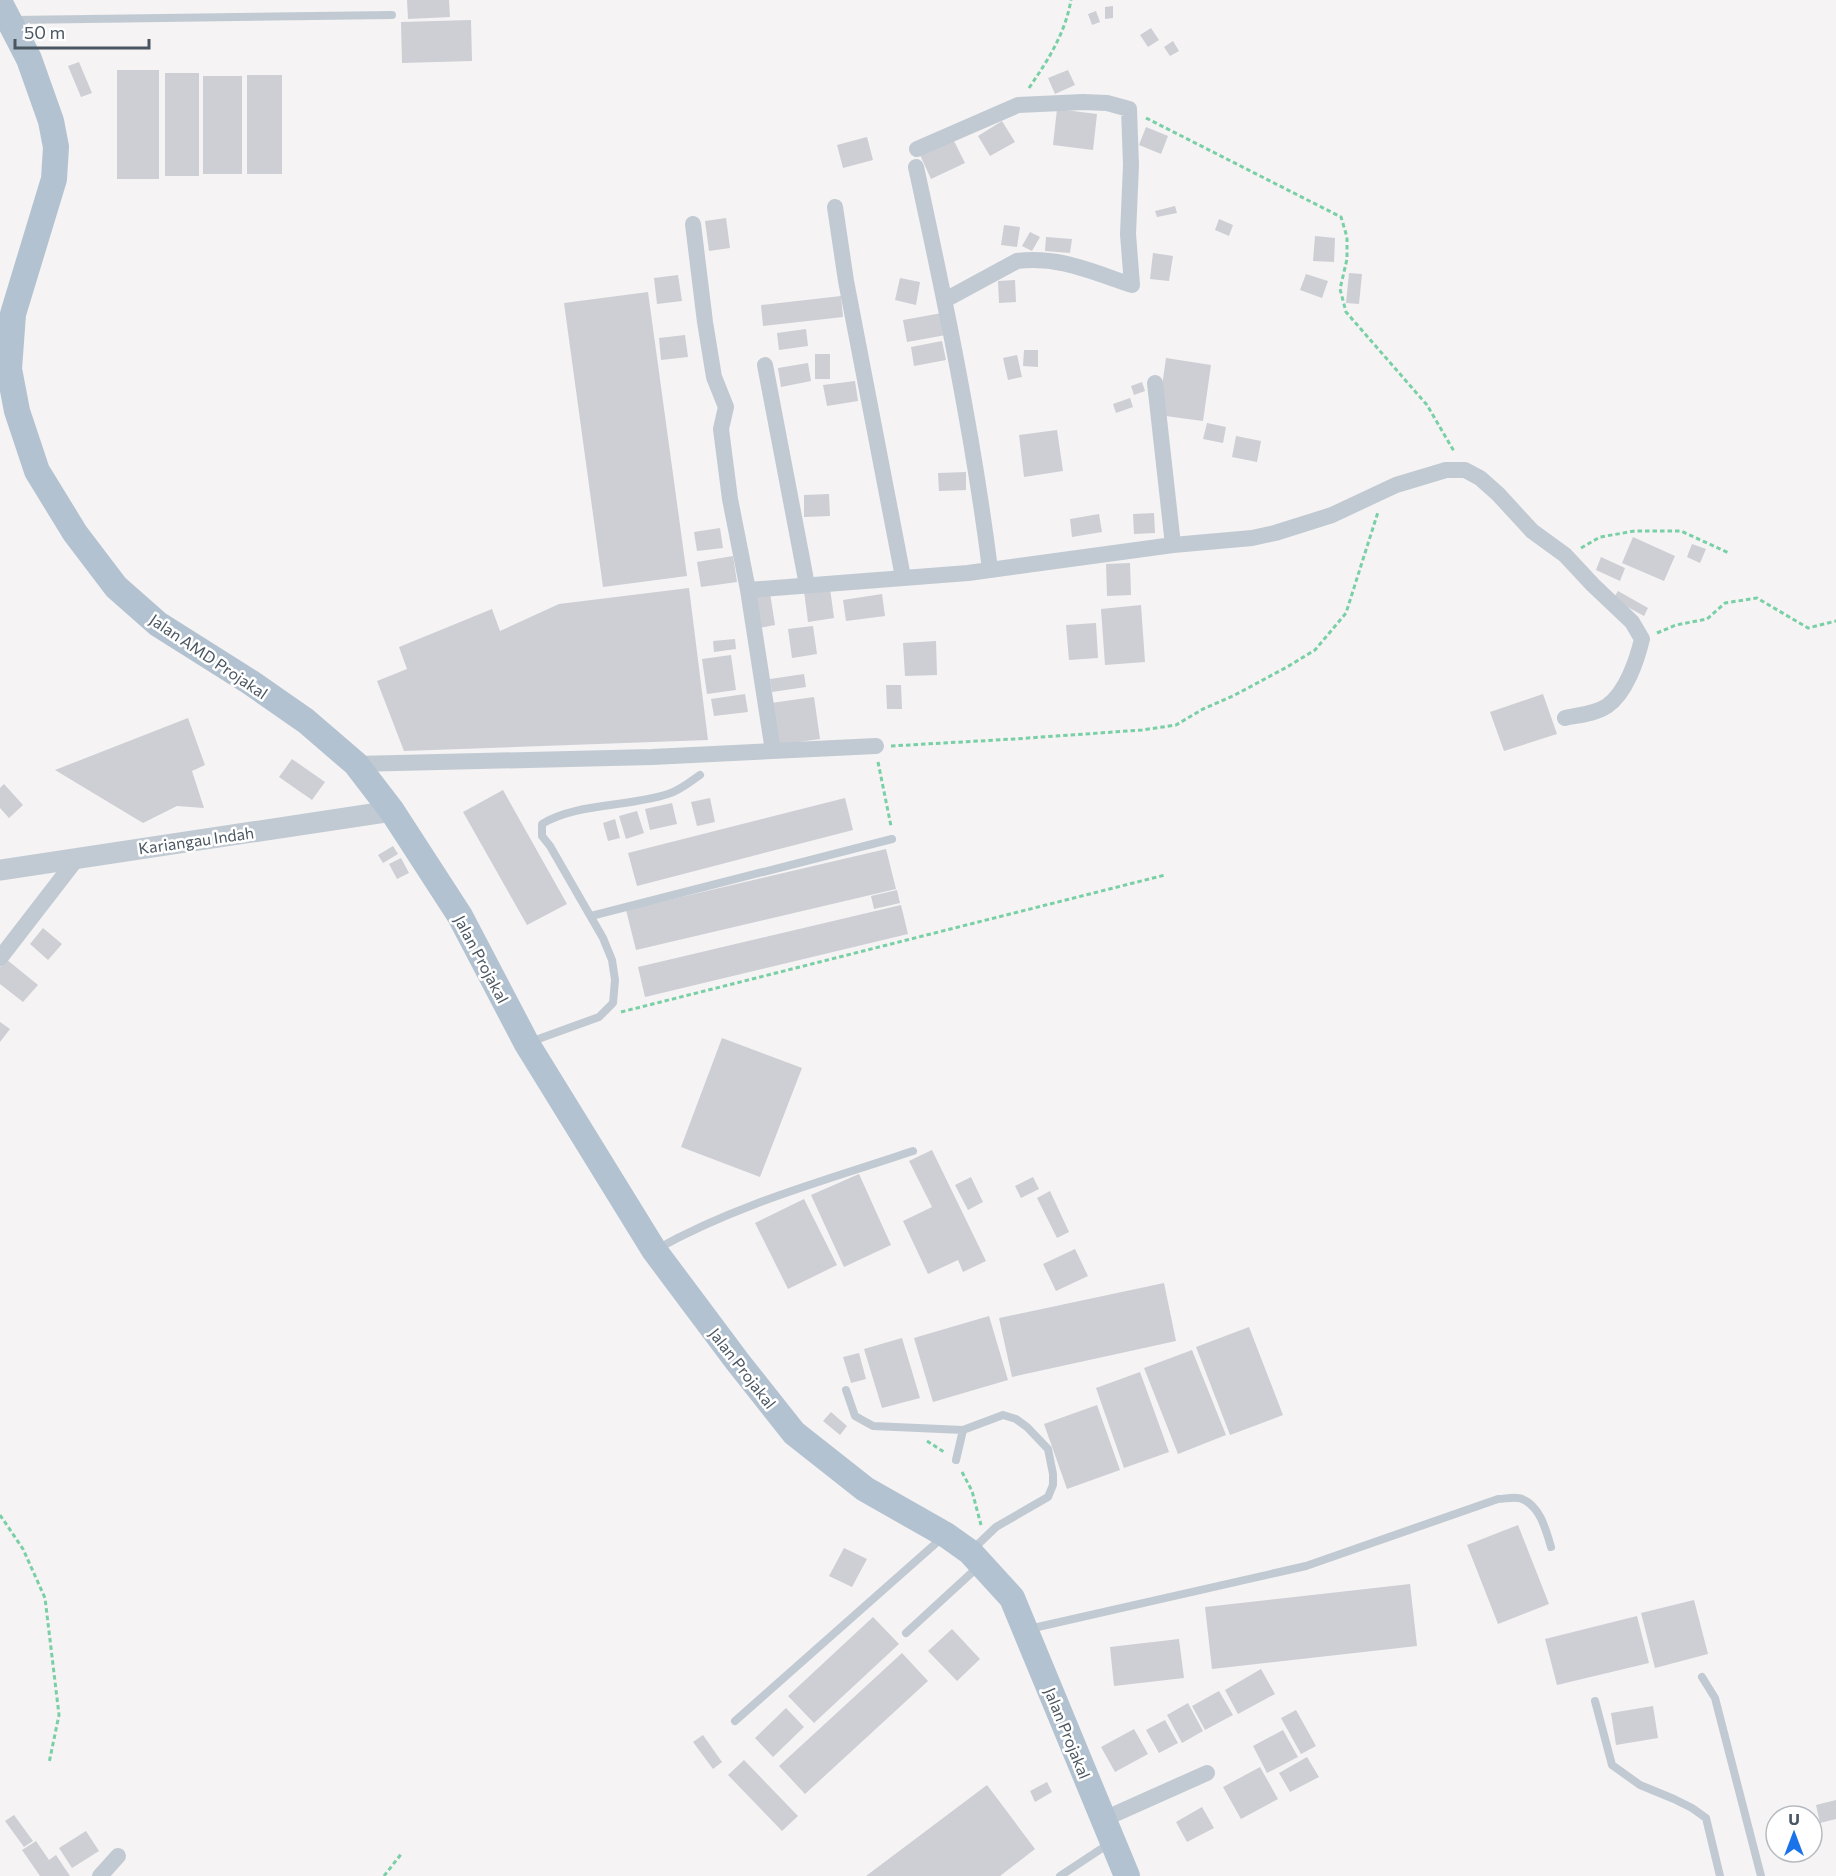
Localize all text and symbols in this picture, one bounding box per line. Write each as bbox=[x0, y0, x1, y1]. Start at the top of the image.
scale bar bbox=[15, 12, 148, 50]
text: 50 m bbox=[24, 21, 65, 43]
street label: Jalan AMD Projakal bbox=[146, 609, 272, 703]
street label: Kariangau Indah bbox=[137, 822, 255, 858]
street label: Jalan Projakal bbox=[451, 912, 513, 1006]
street label: Jalan Projakal bbox=[706, 1324, 780, 1412]
street label: Jalan Projakal bbox=[1041, 1684, 1095, 1782]
north arrow bbox=[1764, 1804, 1824, 1864]
text: U bbox=[1788, 1809, 1800, 1828]

